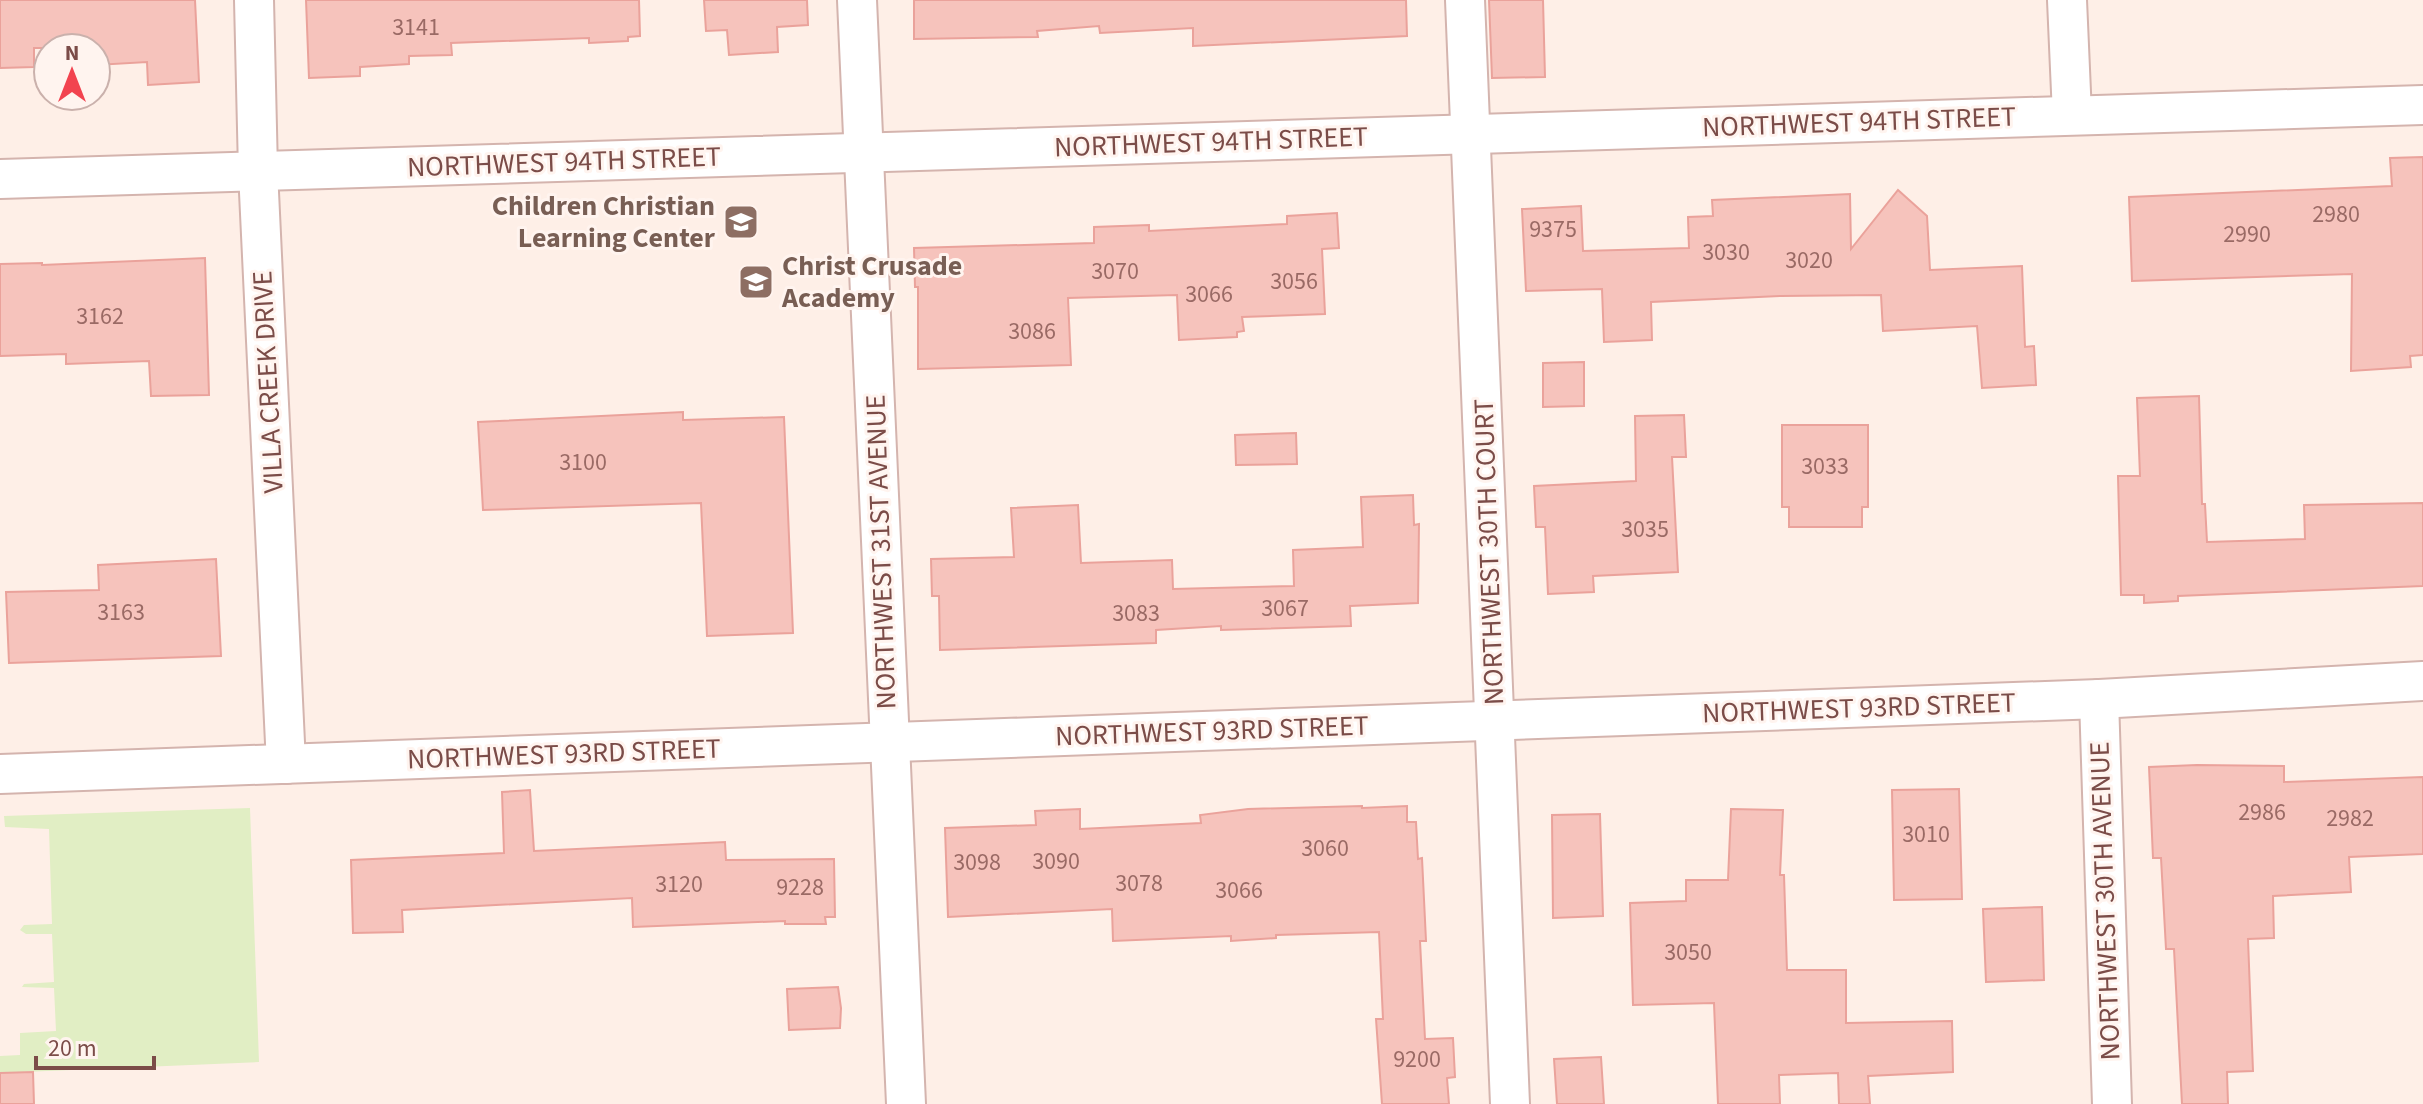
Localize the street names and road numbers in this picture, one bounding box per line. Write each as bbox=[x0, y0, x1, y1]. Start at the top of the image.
street label: NORTHWEST 94TH STREET bbox=[1701, 97, 2017, 147]
street label: NORTHWEST 94TH STREET bbox=[1053, 117, 1369, 167]
street label: NORTHWEST 94TH STREET bbox=[406, 137, 722, 187]
street label: VILLA CREEK DRIVE bbox=[242, 270, 294, 494]
street label: NORTHWEST 31ST AVENUE bbox=[856, 394, 906, 710]
street label: NORTHWEST 30TH COURT bbox=[1464, 398, 1514, 706]
street label: NORTHWEST 93RD STREET bbox=[1702, 683, 2016, 733]
street label: NORTHWEST 93RD STREET bbox=[1055, 706, 1369, 756]
street label: NORTHWEST 93RD STREET bbox=[407, 729, 721, 779]
street label: NORTHWEST 30TH AVENUE bbox=[2079, 741, 2131, 1061]

